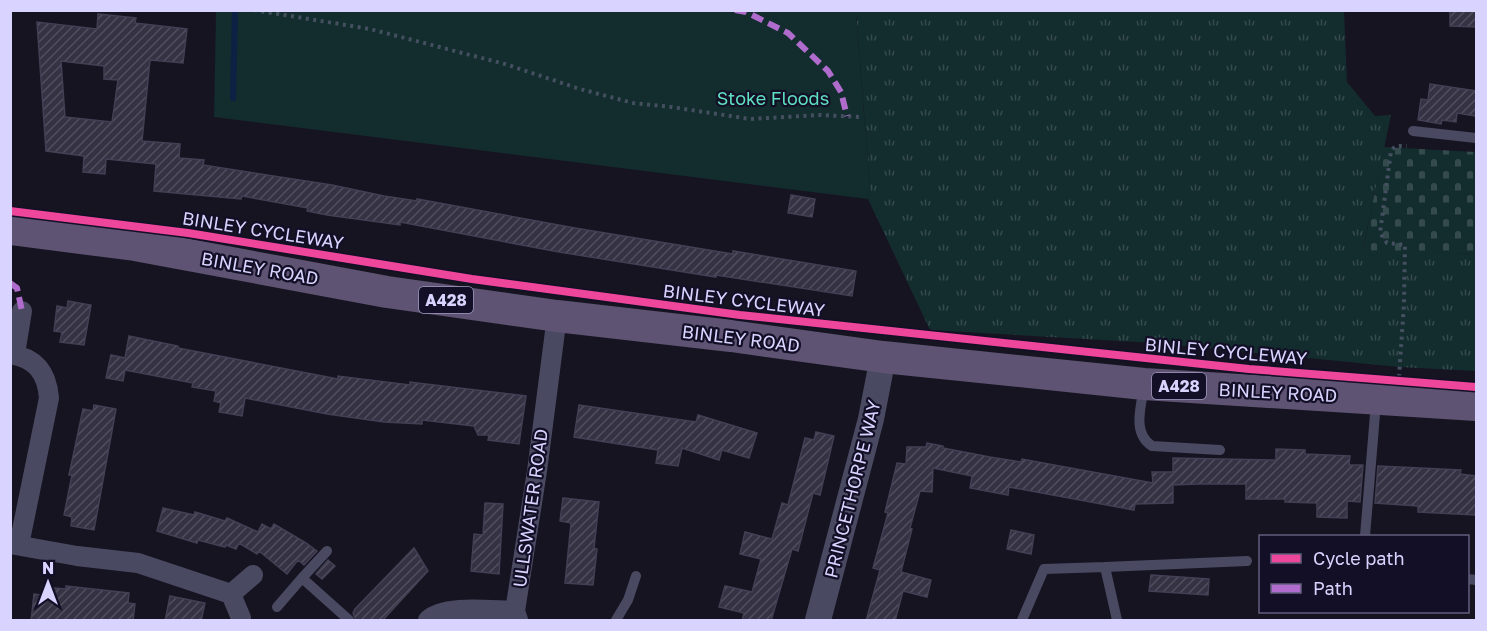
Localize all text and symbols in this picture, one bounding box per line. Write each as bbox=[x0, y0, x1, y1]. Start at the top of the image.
park label: Stoke Floods bbox=[717, 87, 829, 109]
street label: BINLEY CYCLEWAY bbox=[181, 206, 346, 254]
street label: BINLEY ROAD bbox=[200, 247, 320, 289]
street label: BINLEY CYCLEWAY bbox=[662, 279, 827, 321]
road number: A428 bbox=[419, 287, 473, 313]
street label: BINLEY ROAD bbox=[681, 320, 801, 356]
street label: BINLEY CYCLEWAY bbox=[1144, 333, 1309, 369]
road number: A428 bbox=[1152, 373, 1206, 399]
street label: BINLEY ROAD bbox=[1218, 378, 1338, 406]
street label: PRINCETHORPE WAY bbox=[819, 397, 885, 580]
street label: ULLSWATER ROAD bbox=[508, 427, 552, 589]
legend bbox=[1259, 535, 1469, 613]
text: Cycle path bbox=[1313, 547, 1405, 569]
north arrow bbox=[18, 553, 78, 613]
text: N bbox=[42, 558, 54, 578]
text: Path bbox=[1313, 577, 1353, 599]

